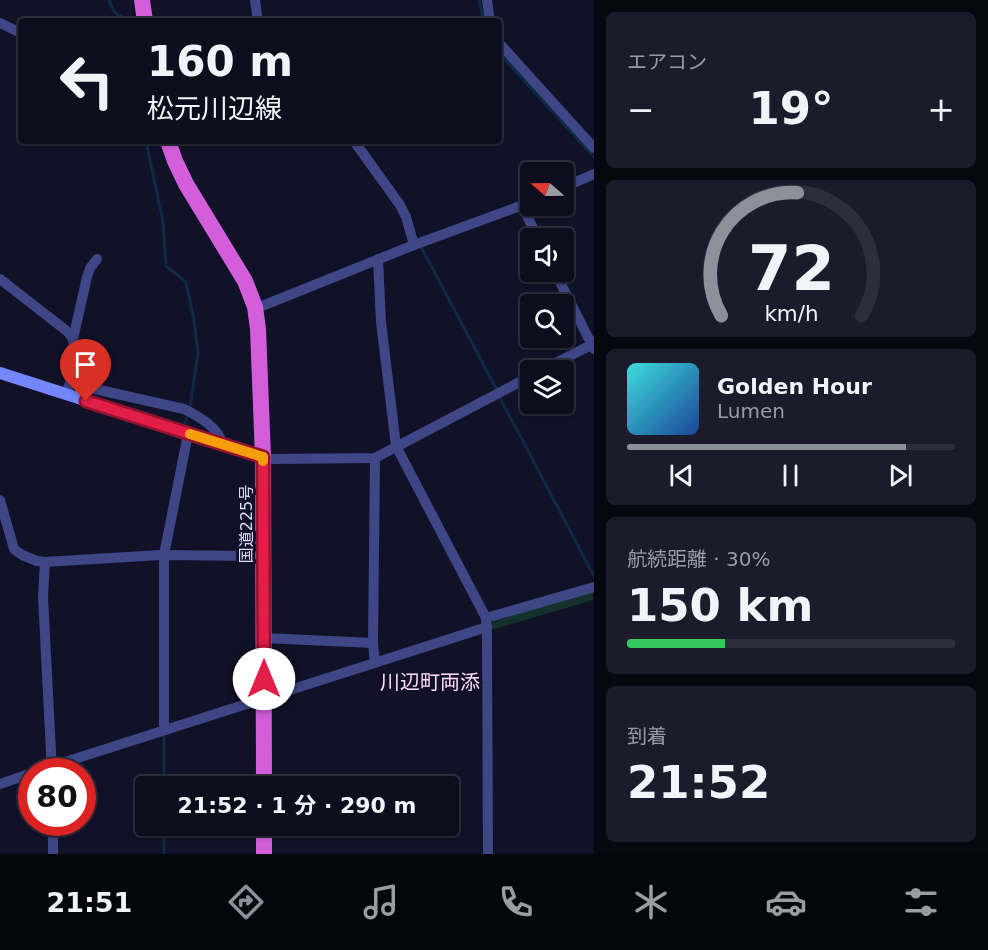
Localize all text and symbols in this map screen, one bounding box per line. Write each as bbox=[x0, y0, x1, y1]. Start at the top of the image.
text: 160 m bbox=[147, 37, 293, 86]
icon: left bbox=[48, 42, 126, 120]
text: エアコン bbox=[627, 50, 707, 74]
text: 19° bbox=[748, 82, 834, 135]
text: − bbox=[627, 90, 655, 129]
text: + bbox=[927, 90, 955, 129]
text: 松元川辺線 bbox=[147, 93, 282, 124]
north arrow bbox=[520, 162, 574, 216]
map controls bbox=[520, 162, 574, 414]
button: sound bbox=[520, 228, 574, 282]
text: 72 bbox=[748, 232, 834, 305]
button: search bbox=[520, 294, 574, 348]
text: km/h bbox=[764, 301, 818, 326]
pin bbox=[60, 339, 111, 401]
icon: arrive bbox=[69, 348, 102, 381]
button: layers bbox=[520, 360, 574, 414]
text: Golden Hour bbox=[717, 374, 872, 399]
text: Lumen bbox=[717, 399, 785, 423]
icon: previous bbox=[665, 459, 698, 492]
icon: pause bbox=[774, 459, 807, 492]
icon: next bbox=[884, 459, 917, 492]
street label: 国道225号 bbox=[237, 485, 256, 563]
text: 航続距離 · 30% bbox=[627, 547, 771, 571]
text: 150 km bbox=[627, 579, 813, 632]
position arrow bbox=[232, 647, 296, 711]
district label: 川辺町両添 bbox=[380, 670, 480, 694]
text: 到着 bbox=[627, 724, 667, 748]
text: 21:52 bbox=[627, 756, 770, 809]
speed limit sign: 80 bbox=[18, 758, 96, 836]
text: 21:52 · 1 分 · 290 m bbox=[178, 793, 416, 818]
icon: directions bbox=[225, 881, 267, 923]
icon: music bbox=[360, 881, 402, 923]
icon: phone bbox=[495, 881, 537, 923]
icon: climate bbox=[630, 881, 672, 923]
icon: car bbox=[765, 881, 807, 923]
icon: filters bbox=[900, 881, 942, 923]
text: 21:51 bbox=[46, 887, 132, 918]

